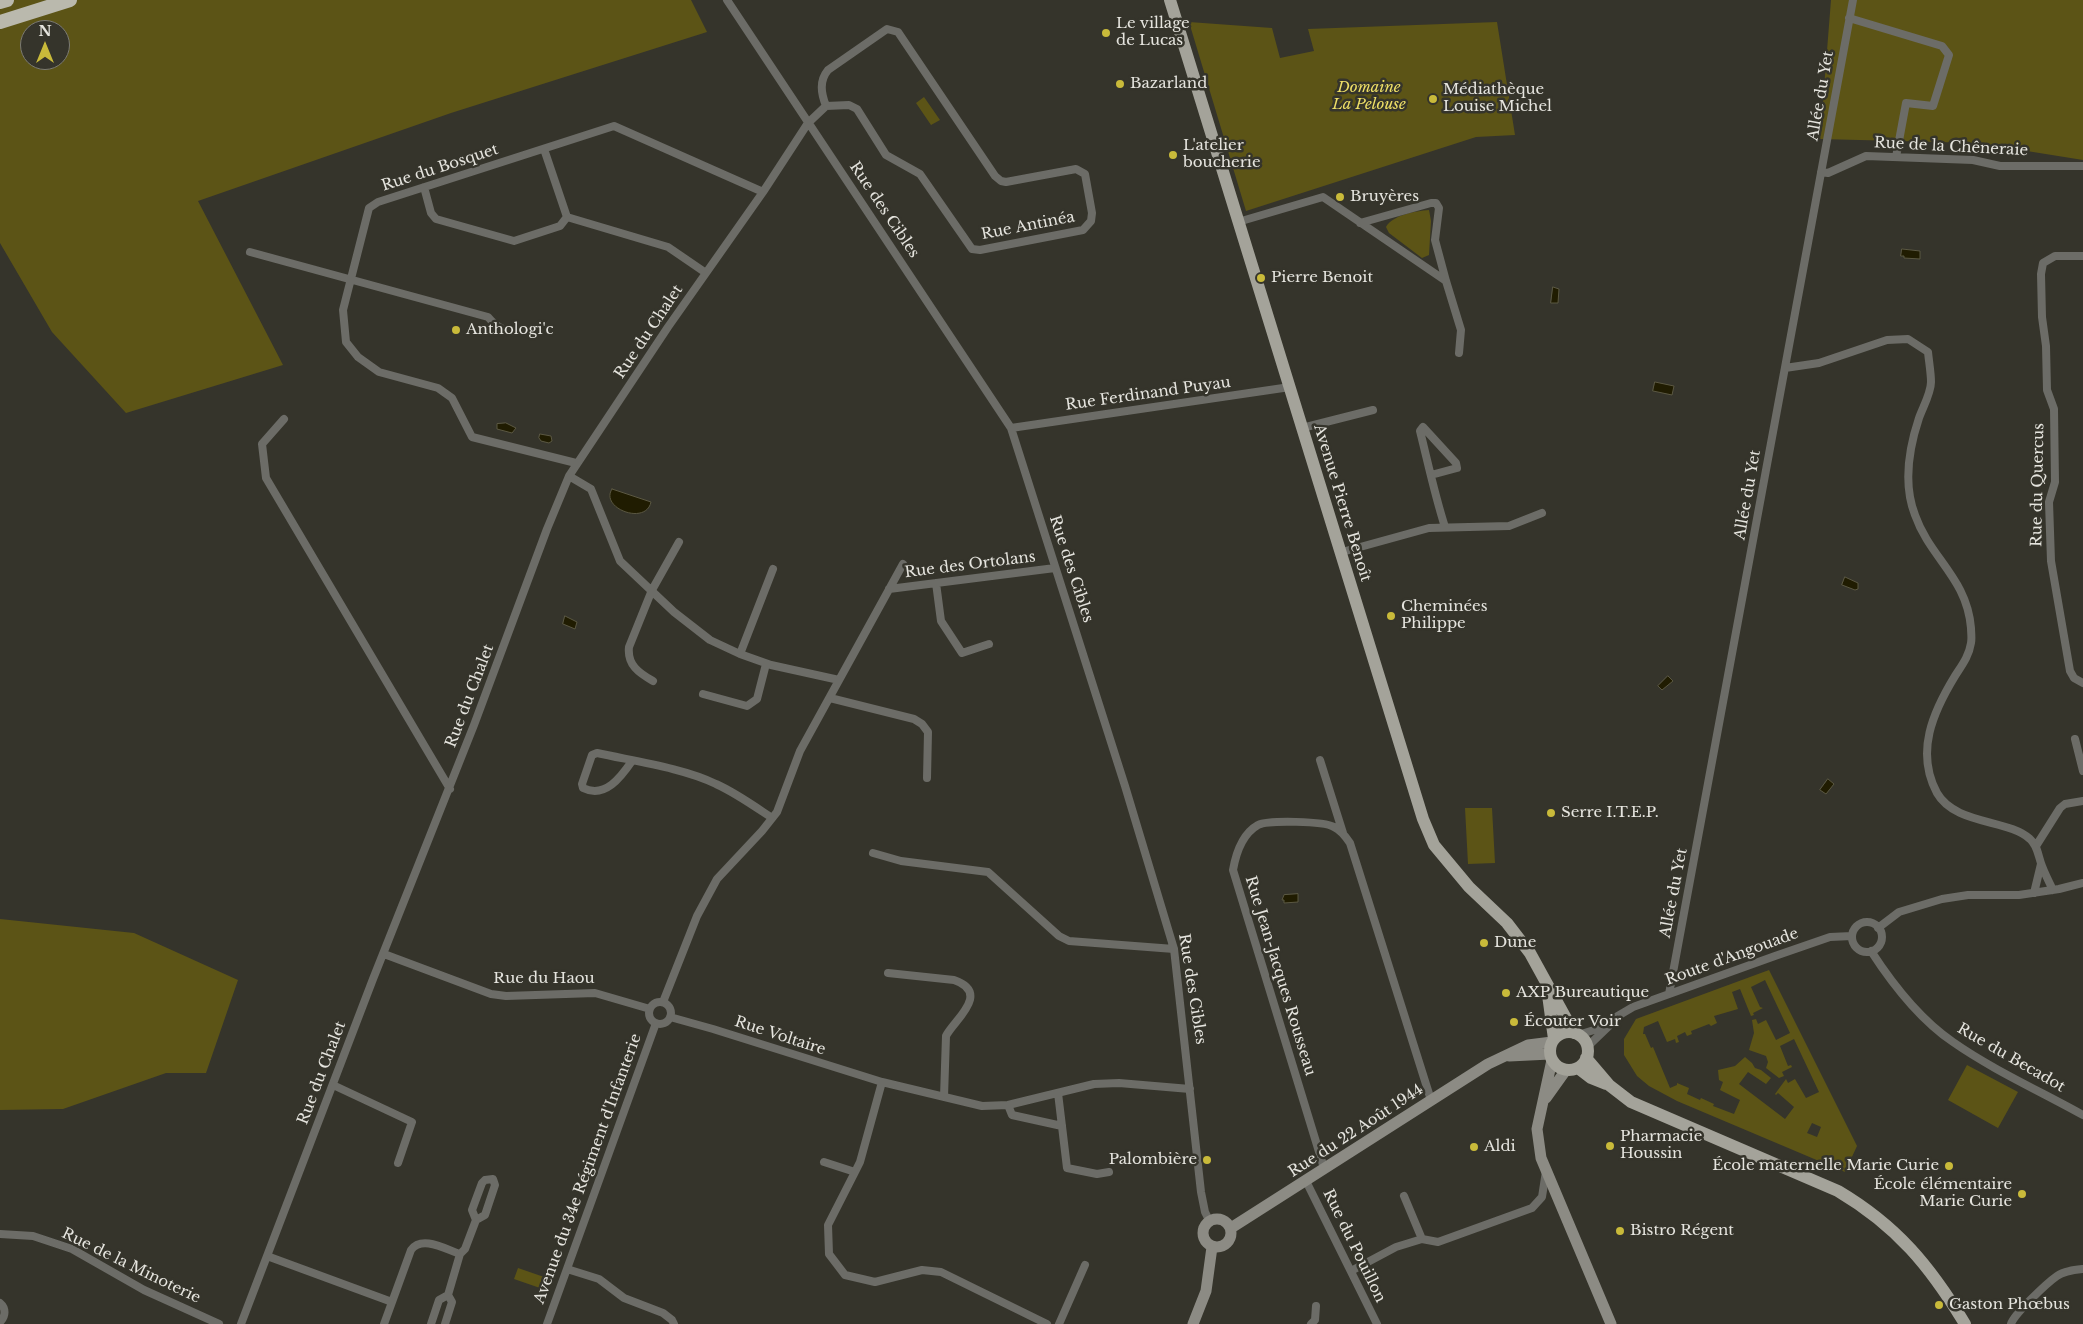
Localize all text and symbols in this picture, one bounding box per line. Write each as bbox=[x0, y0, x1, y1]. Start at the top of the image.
place label: Le village de Lucas bbox=[1116, 15, 1190, 50]
north arrow bbox=[20, 20, 70, 70]
text: N bbox=[38, 22, 52, 40]
marker: Le village de Lucas bbox=[1100, 27, 1112, 39]
street label: Allée du Yet bbox=[1804, 50, 1838, 142]
place label: Bazarland bbox=[1130, 75, 1207, 93]
marker: Bazarland bbox=[1114, 78, 1126, 90]
park label: Domaine La Pelouse bbox=[1332, 79, 1406, 114]
place label: Médiathèque Louise Michel bbox=[1443, 81, 1552, 116]
marker: Médiathèque Louise Michel bbox=[1427, 93, 1439, 105]
street label: Rue de la Chêneraie bbox=[1873, 134, 2029, 160]
place label: L'atelier boucherie bbox=[1183, 137, 1260, 172]
street label: Rue du Bosquet bbox=[379, 141, 501, 195]
marker: L'atelier boucherie bbox=[1167, 149, 1179, 161]
street label: Rue des Cibles bbox=[845, 159, 923, 261]
place label: Bruyères bbox=[1350, 188, 1419, 206]
marker: Bruyères bbox=[1334, 191, 1346, 203]
street label: Rue Antinéa bbox=[980, 208, 1076, 244]
place label: Pierre Benoit bbox=[1271, 269, 1373, 287]
marker: Pierre Benoit bbox=[1255, 272, 1267, 284]
street label: Rue du Chalet bbox=[611, 282, 687, 382]
place label: Anthologi'c bbox=[466, 321, 553, 339]
marker: Anthologi'c bbox=[450, 324, 462, 336]
street label: Rue Ferdinand Puyau bbox=[1064, 373, 1232, 415]
street label: Avenue Pierre Benoît bbox=[1309, 422, 1375, 584]
street label: Rue du Quercus bbox=[2028, 423, 2048, 547]
street label: Allée du Yet bbox=[1731, 449, 1765, 541]
street label: Rue des Cibles bbox=[1045, 513, 1097, 625]
street label: Rue des Ortolans bbox=[904, 548, 1036, 582]
place label: Cheminées Philippe bbox=[1401, 598, 1487, 633]
marker: Cheminées Philippe bbox=[1385, 610, 1397, 622]
street label: Rue du Chalet bbox=[442, 642, 498, 750]
place label: Serre I.T.E.P. bbox=[1561, 804, 1659, 822]
marker: Serre I.T.E.P. bbox=[1545, 807, 1557, 819]
street label: Allée du Yet bbox=[1656, 847, 1692, 939]
street label: Rue Jean-Jacques Rousseau bbox=[1241, 874, 1319, 1078]
street label: Route d'Angouade bbox=[1663, 925, 1801, 989]
street label: Rue des Cibles bbox=[1174, 932, 1210, 1046]
place label: Dune bbox=[1494, 934, 1536, 952]
marker: Dune bbox=[1478, 937, 1490, 949]
street label: Rue du Haou bbox=[493, 970, 595, 988]
place label: AXP Bureautique bbox=[1516, 984, 1649, 1002]
marker: AXP Bureautique bbox=[1500, 987, 1512, 999]
street label: Rue Voltaire bbox=[732, 1013, 828, 1059]
place label: Écouter Voir bbox=[1524, 1013, 1621, 1031]
marker: Écouter Voir bbox=[1508, 1016, 1520, 1028]
street label: Rue du Chalet bbox=[294, 1019, 350, 1127]
street label: Rue du Becadot bbox=[1954, 1020, 2068, 1096]
street label: Avenue du 34e Régiment d'Infanterie bbox=[531, 1032, 645, 1306]
street label: Rue du 22 Août 1944 bbox=[1285, 1081, 1427, 1181]
place label: Pharmacie Houssin bbox=[1620, 1128, 1702, 1163]
place label: Aldi bbox=[1484, 1138, 1516, 1156]
marker: Pharmacie Houssin bbox=[1604, 1140, 1616, 1152]
marker: Aldi bbox=[1468, 1141, 1480, 1153]
place label: Palombière bbox=[1109, 1151, 1197, 1169]
marker: Palombière bbox=[1201, 1154, 1213, 1166]
place label: École maternelle Marie Curie bbox=[1712, 1157, 1939, 1175]
marker: École maternelle Marie Curie bbox=[1943, 1160, 1955, 1172]
place label: École élémentaire Marie Curie bbox=[1874, 1176, 2012, 1211]
street label: Rue du Pouillon bbox=[1319, 1186, 1389, 1306]
marker: École élémentaire Marie Curie bbox=[2016, 1188, 2028, 1200]
place label: Bistro Régent bbox=[1630, 1222, 1734, 1240]
street label: Rue de la Minoterie bbox=[59, 1225, 203, 1307]
marker: Bistro Régent bbox=[1614, 1225, 1626, 1237]
place label: Gaston Phœbus bbox=[1949, 1296, 2070, 1314]
marker: Gaston Phœbus bbox=[1933, 1299, 1945, 1311]

